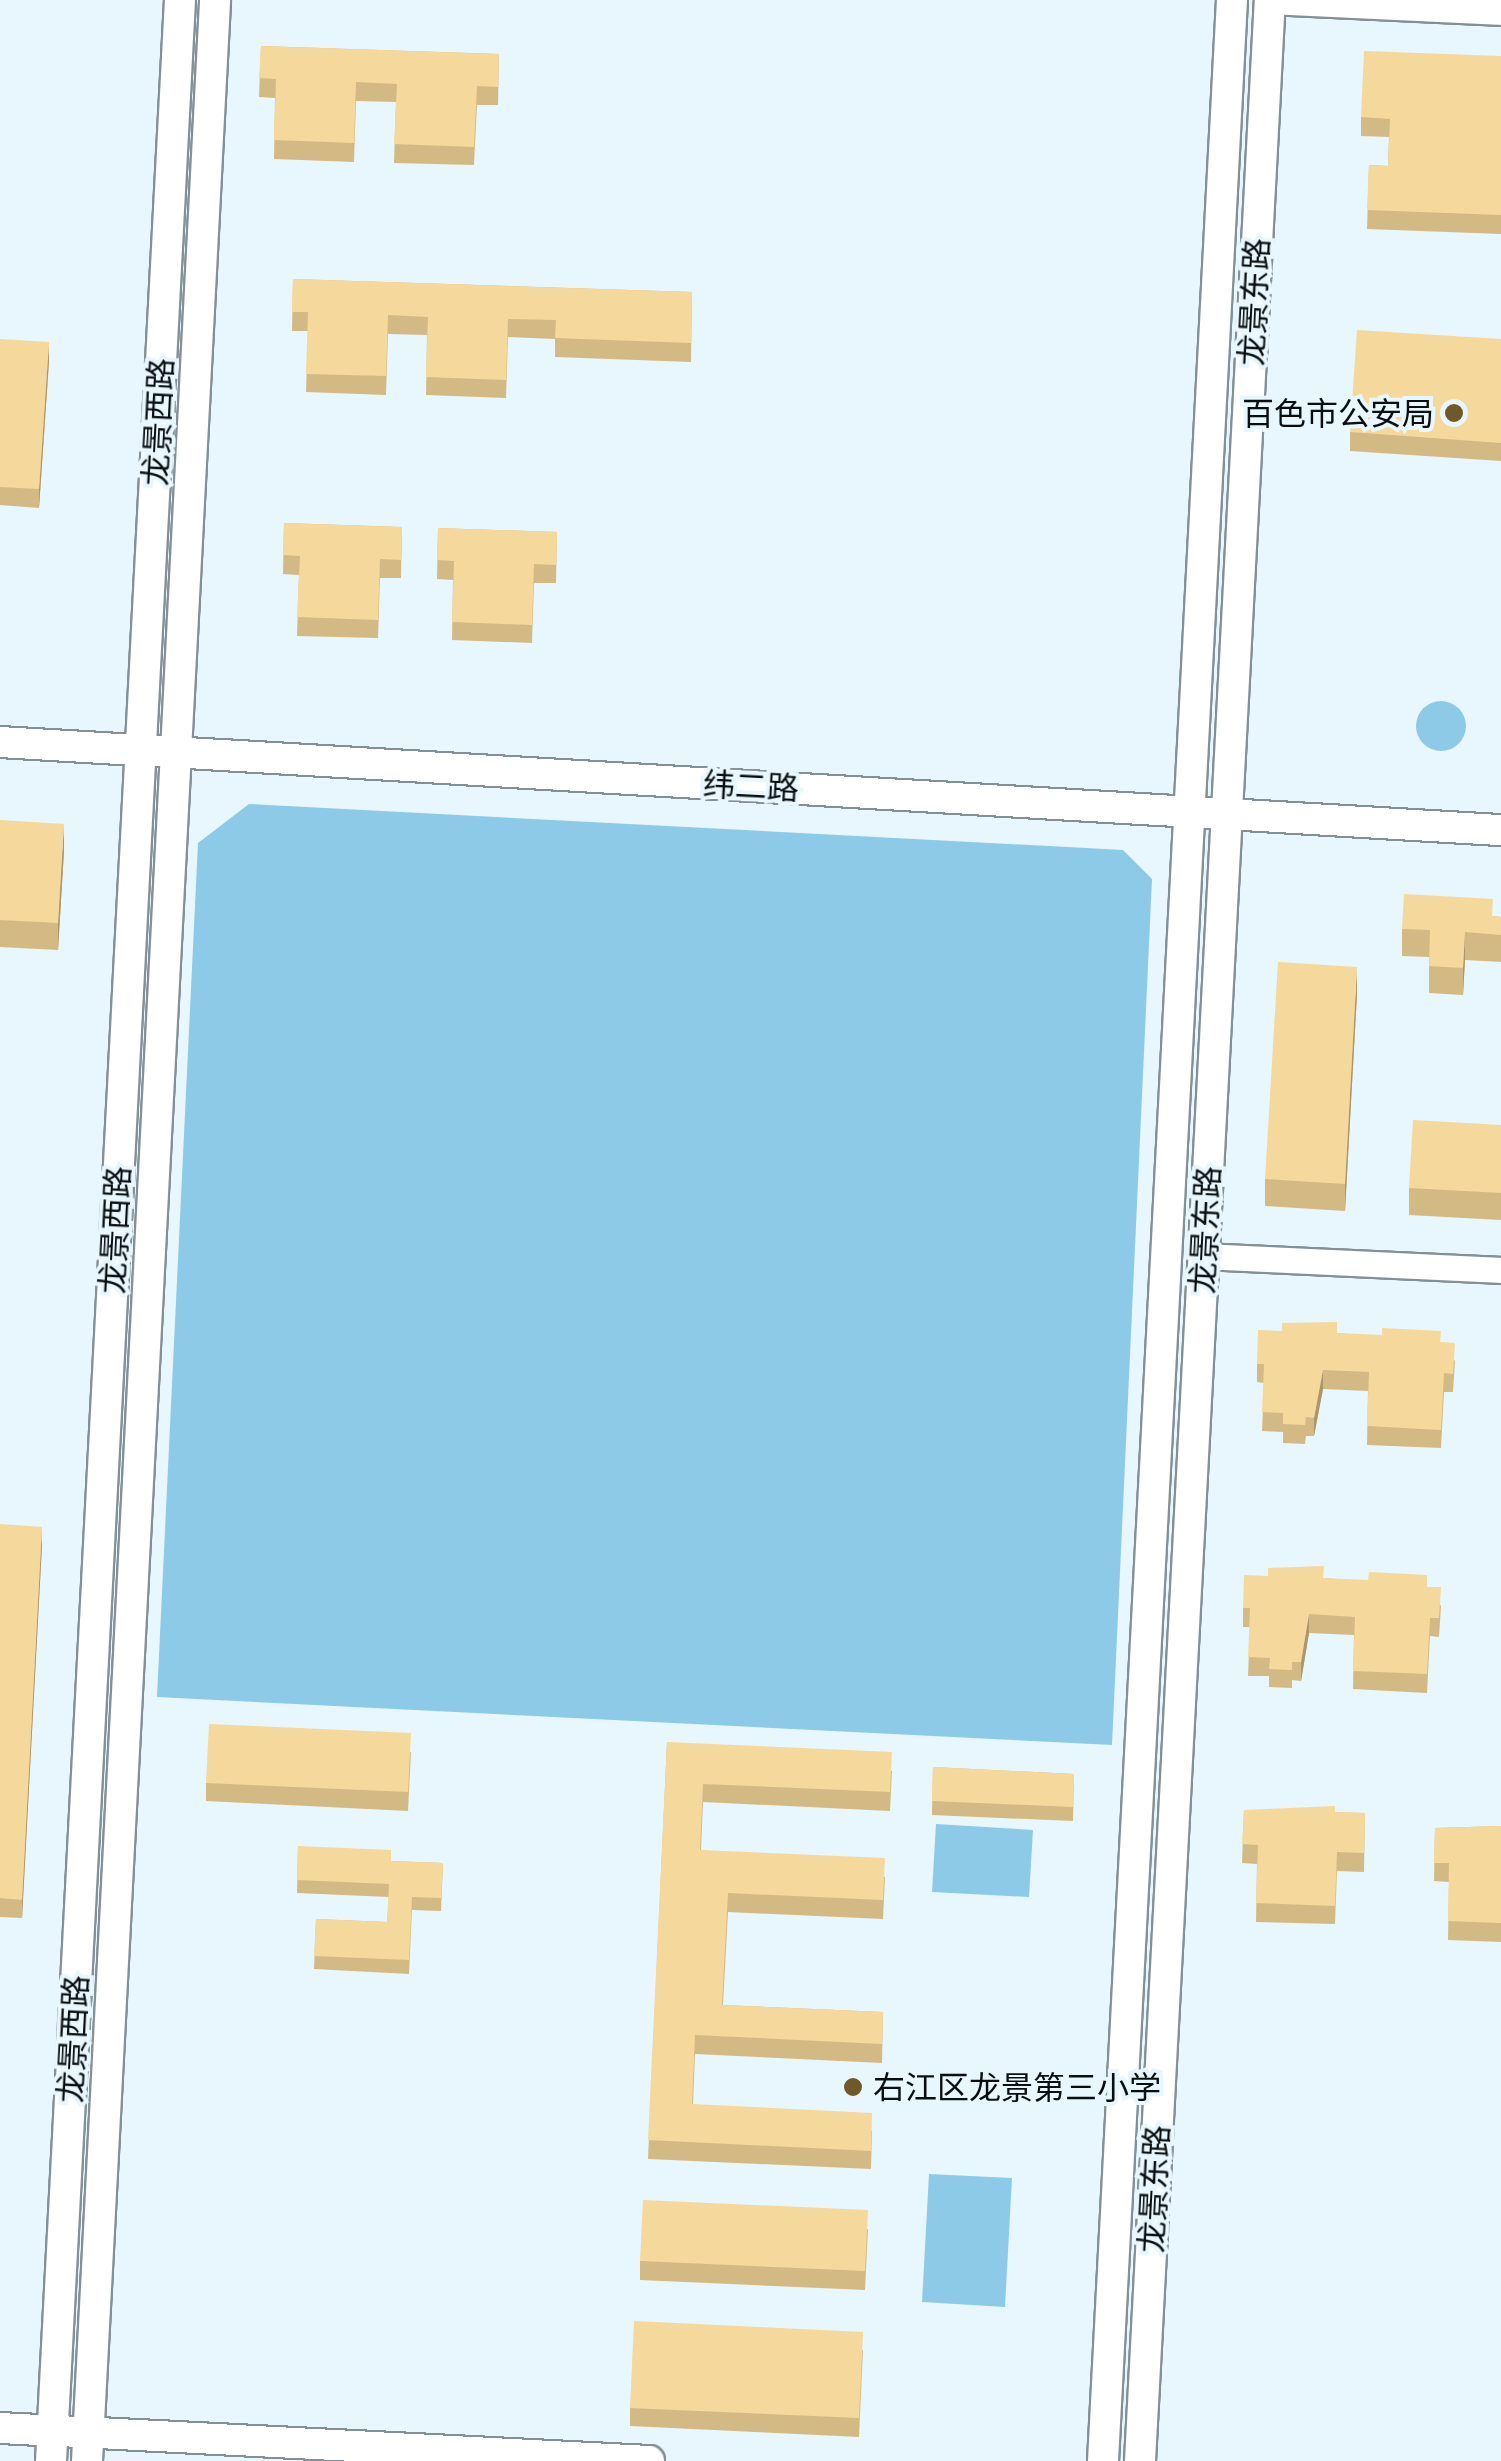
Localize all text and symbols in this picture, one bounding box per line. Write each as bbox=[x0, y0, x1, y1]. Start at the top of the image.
street label: 龙景东路 bbox=[1231, 237, 1277, 367]
street label: 龙景西路 bbox=[135, 357, 181, 487]
place label: 百色市公安局 bbox=[1242, 394, 1434, 432]
marker: 百色市公安局 bbox=[1443, 402, 1465, 424]
street label: 纬二路 bbox=[702, 764, 800, 808]
street label: 龙景西路 bbox=[92, 1165, 138, 1295]
street label: 龙景东路 bbox=[1182, 1165, 1228, 1295]
street label: 龙景西路 bbox=[50, 1974, 96, 2104]
place label: 右江区龙景第三小学 bbox=[873, 2068, 1161, 2106]
marker: 右江区龙景第三小学 bbox=[842, 2076, 864, 2098]
street label: 龙景东路 bbox=[1131, 2124, 1177, 2254]

